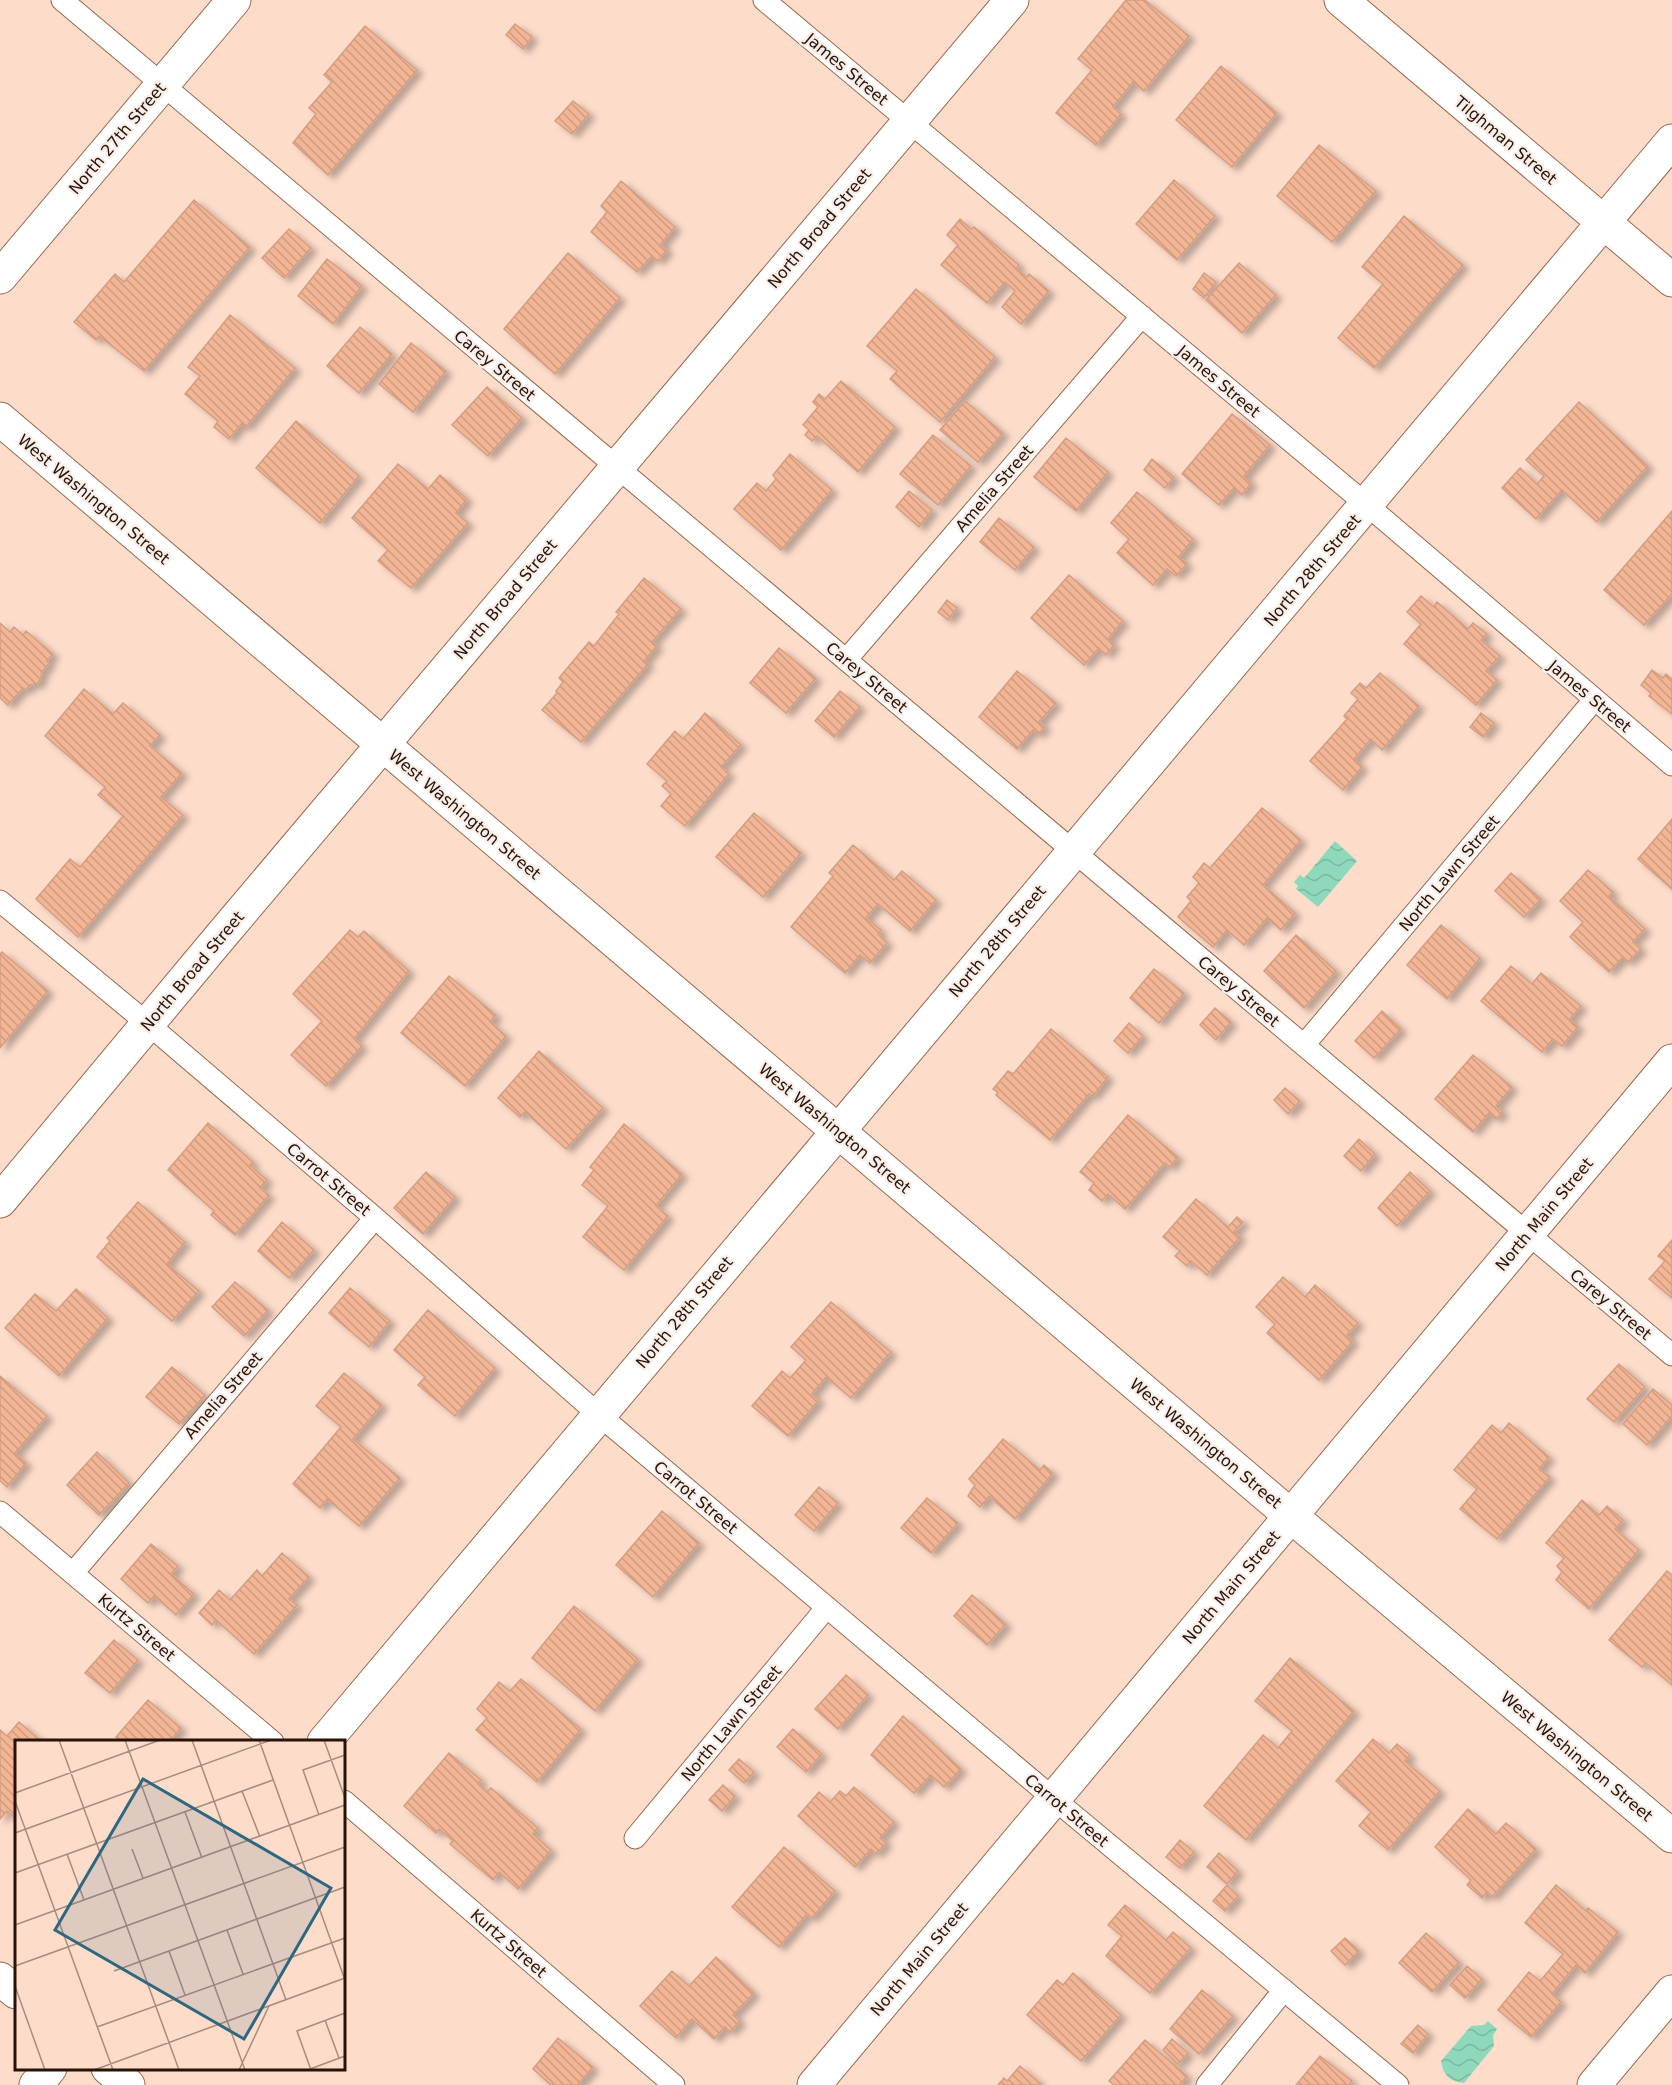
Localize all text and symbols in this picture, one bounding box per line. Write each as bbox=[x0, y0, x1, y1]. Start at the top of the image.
street label: James Street bbox=[801, 29, 892, 109]
street label: North 27th Street bbox=[65, 78, 170, 198]
street label: Tilghman Street bbox=[1450, 91, 1561, 189]
street label: North Broad Street bbox=[764, 165, 875, 292]
street label: Carey Street bbox=[450, 326, 539, 405]
street label: James Street bbox=[1173, 341, 1264, 421]
street label: West Washington Street bbox=[14, 430, 173, 568]
street label: Amelia Street bbox=[952, 441, 1037, 536]
street label: North 28th Street bbox=[1260, 510, 1365, 630]
street label: North Broad Street bbox=[450, 536, 561, 663]
street label: Carey Street bbox=[822, 638, 911, 717]
street label: James Street bbox=[1544, 656, 1635, 736]
street label: West Washington Street bbox=[385, 745, 544, 883]
street label: North Lawn Street bbox=[1395, 811, 1503, 935]
street label: North 28th Street bbox=[945, 881, 1050, 1001]
street label: North Broad Street bbox=[137, 908, 248, 1035]
street label: Carey Street bbox=[1194, 952, 1283, 1031]
street label: West Washington Street bbox=[755, 1059, 914, 1197]
street label: Carrot Street bbox=[283, 1139, 374, 1220]
street label: North Main Street bbox=[1492, 1154, 1597, 1275]
street label: North 28th Street bbox=[632, 1252, 737, 1372]
street label: Carey Street bbox=[1566, 1265, 1655, 1344]
street label: Amelia Street bbox=[181, 1348, 266, 1443]
street label: West Washington Street bbox=[1126, 1374, 1285, 1512]
street label: Carrot Street bbox=[650, 1457, 741, 1538]
street label: North Main Street bbox=[1179, 1527, 1284, 1648]
street label: Kurtz Street bbox=[94, 1590, 179, 1665]
street label: North Lawn Street bbox=[677, 1661, 785, 1785]
street label: West Washington Street bbox=[1497, 1687, 1656, 1825]
inset map bbox=[15, 1740, 345, 2070]
street label: Carrot Street bbox=[1021, 1770, 1112, 1851]
street label: North Main Street bbox=[867, 1899, 972, 2020]
street label: Kurtz Street bbox=[467, 1905, 551, 1982]

